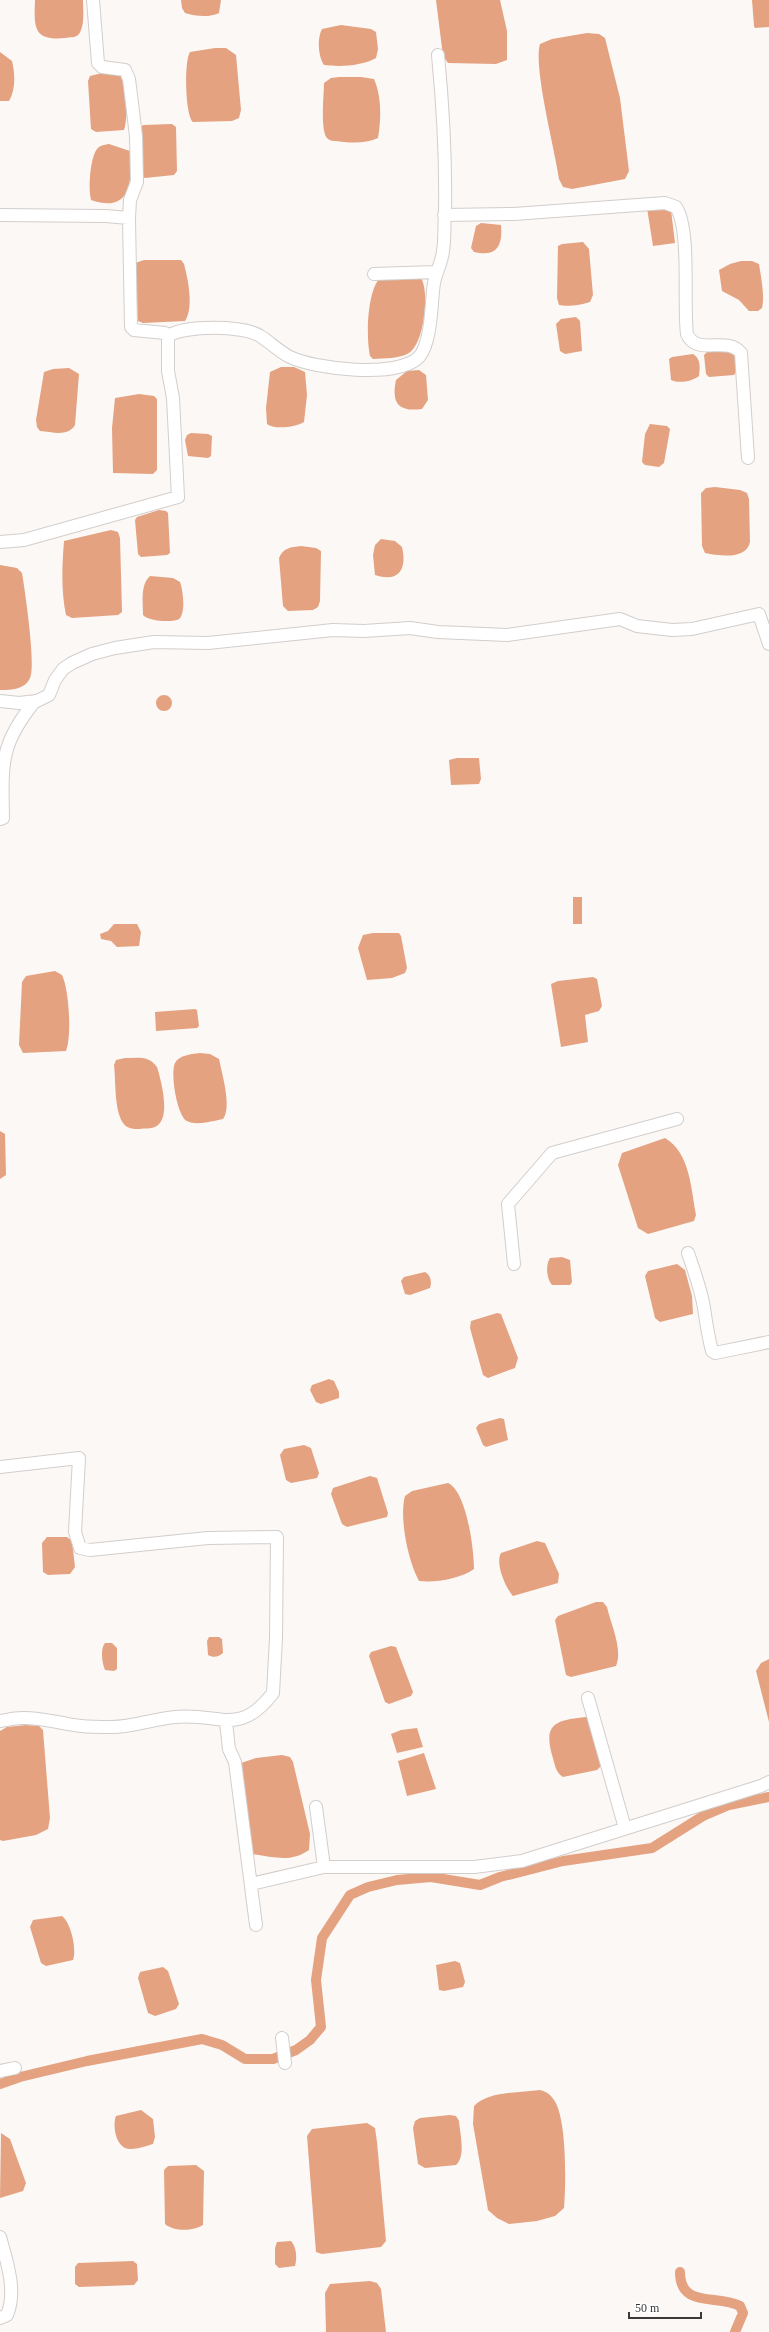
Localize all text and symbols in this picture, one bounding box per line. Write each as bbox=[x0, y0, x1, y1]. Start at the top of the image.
scale bar bbox=[629, 2294, 701, 2320]
text: 50 m bbox=[635, 2301, 660, 2315]

